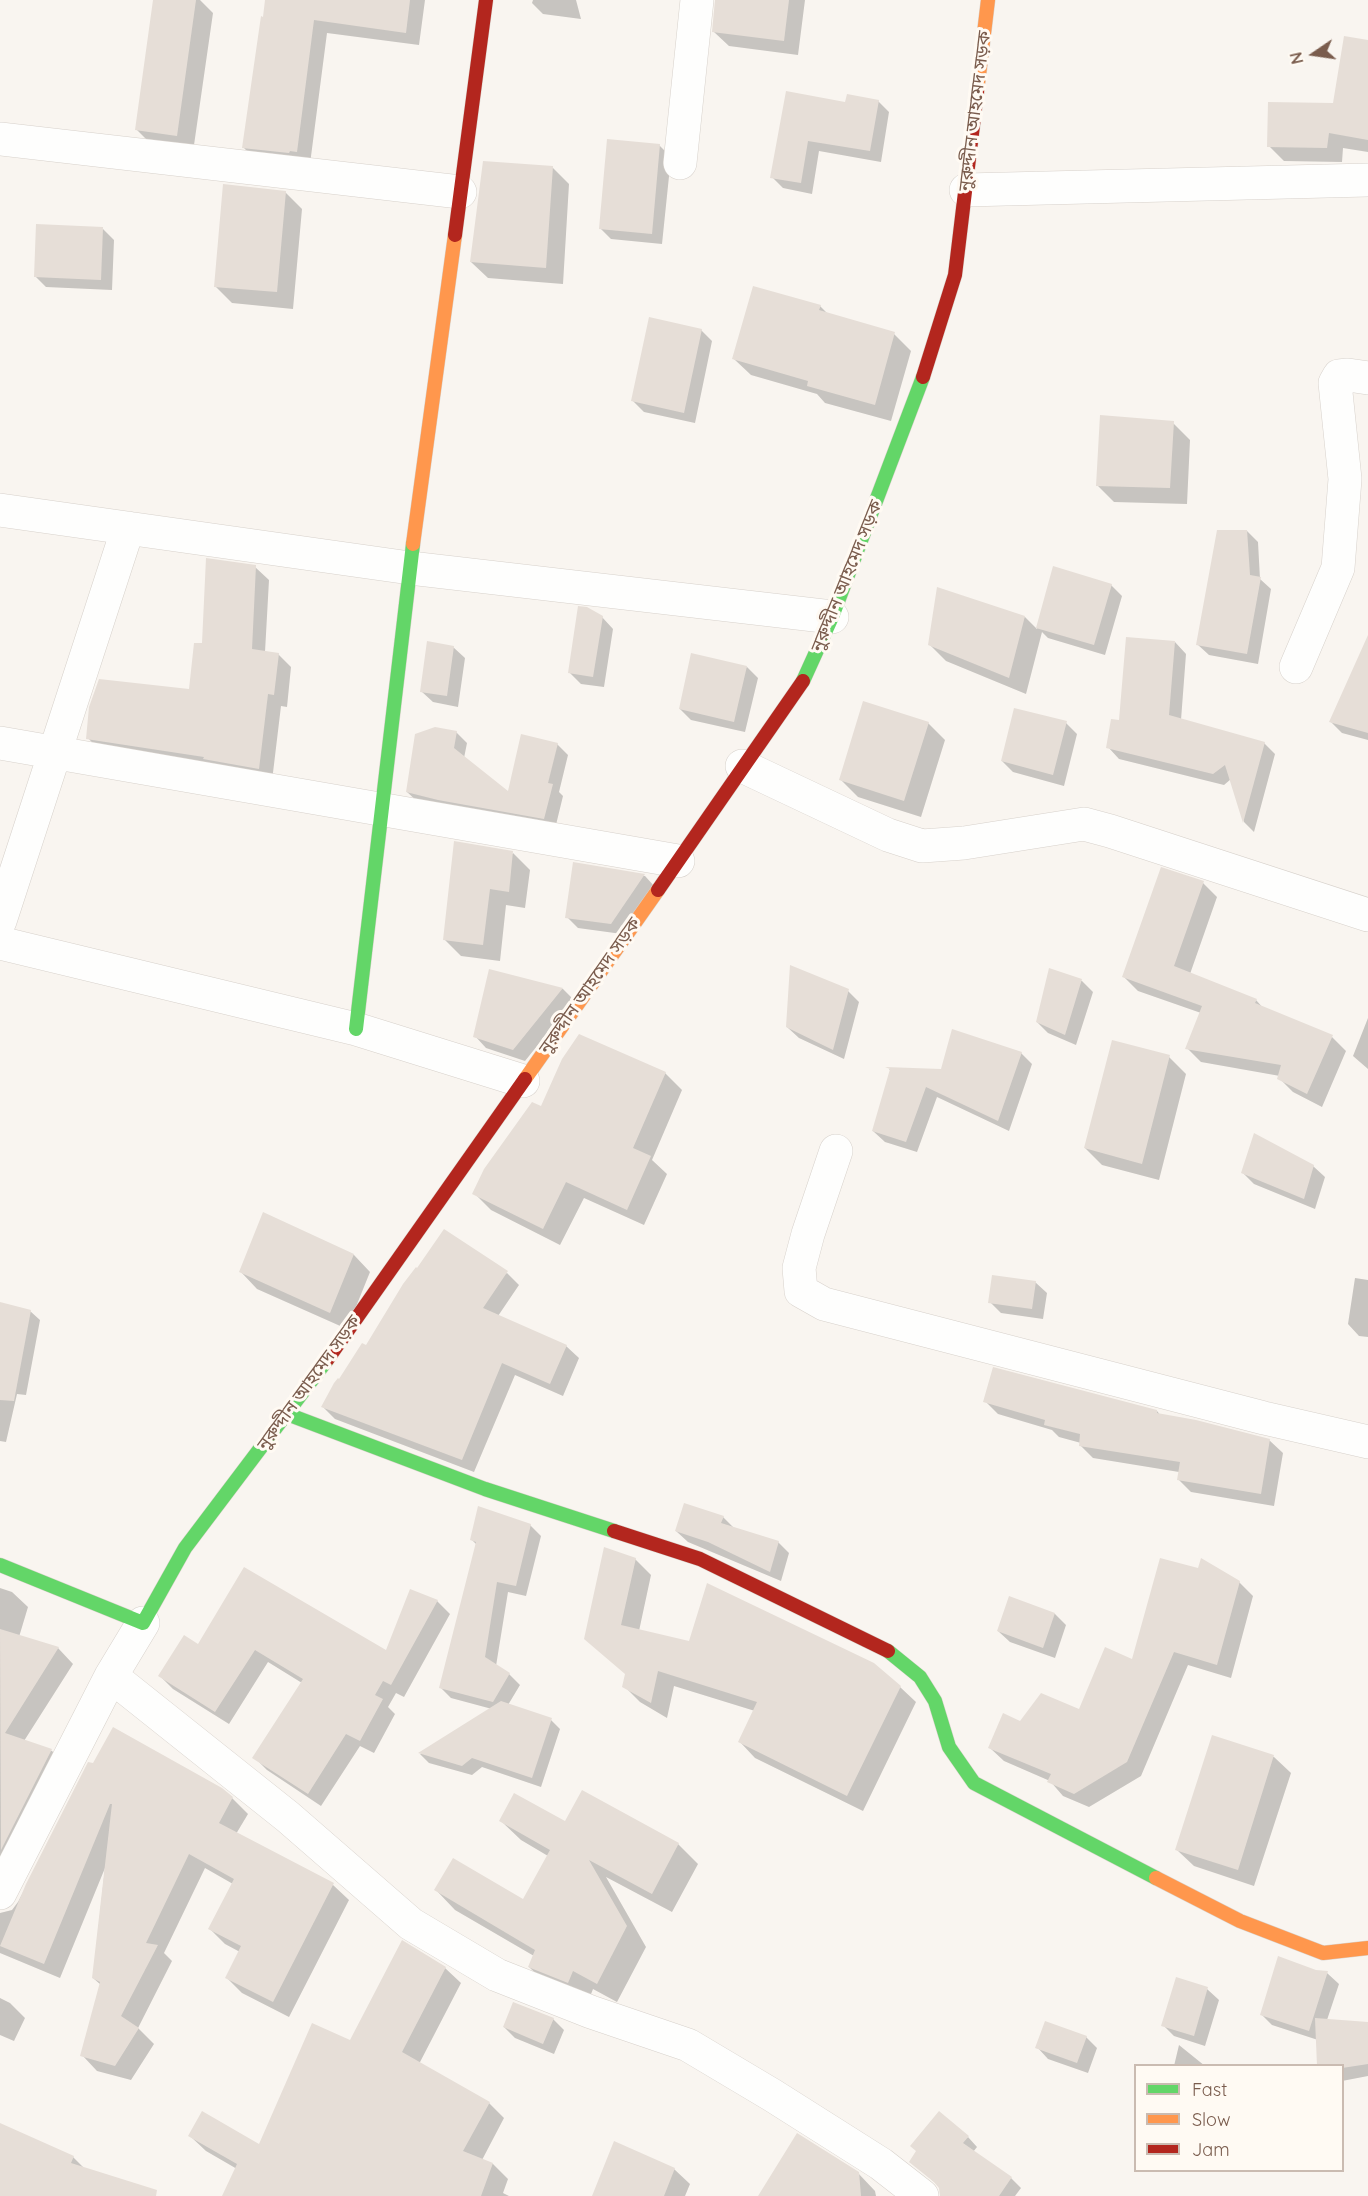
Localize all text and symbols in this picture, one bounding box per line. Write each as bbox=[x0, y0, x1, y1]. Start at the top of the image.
north arrow bbox=[1284, 24, 1344, 84]
street label: নুরুদ্দীন আহমেদ সড়ক bbox=[954, 30, 996, 192]
text: N bbox=[1285, 50, 1308, 66]
street label: নুরুদ্দীন আহমেদ সড়ক bbox=[807, 497, 887, 655]
street label: নুরুদ্দীন আহমেদ সড়ক bbox=[535, 914, 645, 1058]
street label: নুরুদ্দীন আহমেদ সড়ক bbox=[253, 1311, 365, 1455]
legend bbox=[1134, 2064, 1344, 2172]
text: Fast bbox=[1192, 2078, 1227, 2101]
text: Slow bbox=[1192, 2108, 1230, 2131]
text: Jam bbox=[1192, 2138, 1230, 2161]

